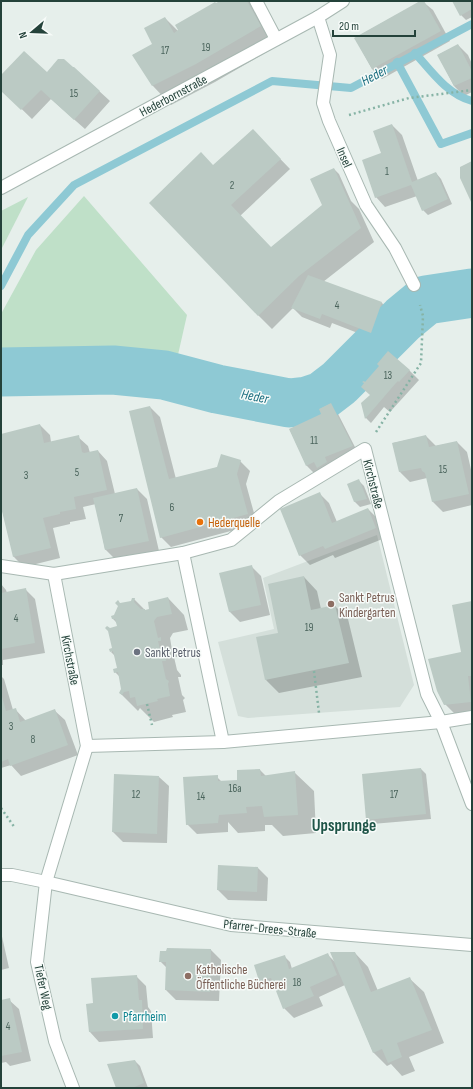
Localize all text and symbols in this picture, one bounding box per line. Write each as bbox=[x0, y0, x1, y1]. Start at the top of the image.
north arrow bbox=[12, 12, 52, 52]
scale bar bbox=[333, 12, 415, 38]
text: 20 m bbox=[339, 19, 359, 34]
text: N bbox=[16, 30, 30, 40]
house number: 19 bbox=[202, 41, 210, 54]
house number: 17 bbox=[161, 44, 170, 57]
water label: Heder bbox=[358, 61, 391, 89]
street label: Hederbornstraße bbox=[137, 71, 210, 120]
house number: 15 bbox=[70, 87, 78, 100]
street label: Insel bbox=[333, 145, 356, 170]
house number: 1 bbox=[385, 165, 389, 178]
house number: 2 bbox=[230, 179, 235, 192]
house number: 4 bbox=[335, 299, 340, 312]
house number: 13 bbox=[384, 369, 393, 382]
water label: Heder bbox=[240, 386, 271, 408]
house number: 11 bbox=[310, 434, 318, 447]
street label: Kirchstraße bbox=[359, 458, 387, 511]
house number: 15 bbox=[439, 463, 447, 476]
house number: 5 bbox=[75, 466, 79, 479]
house number: 3 bbox=[24, 469, 29, 482]
house number: 6 bbox=[170, 501, 175, 514]
house number: 7 bbox=[119, 512, 124, 525]
place label: Hederquelle bbox=[208, 515, 260, 531]
marker: Hederquelle bbox=[195, 517, 205, 527]
place label: Sankt Petrus Kindergarten bbox=[339, 590, 396, 621]
marker: Sankt Petrus Kindergarten bbox=[326, 599, 336, 609]
house number: 4 bbox=[14, 612, 19, 625]
house number: 19 bbox=[305, 621, 313, 634]
street label: Kirchstraße bbox=[57, 634, 83, 686]
place label: Sankt Petrus bbox=[145, 645, 201, 661]
marker: Sankt Petrus bbox=[132, 647, 142, 657]
house number: 3 bbox=[9, 720, 14, 733]
house number: 8 bbox=[31, 733, 36, 746]
house number: 16a bbox=[229, 782, 241, 795]
house number: 12 bbox=[132, 788, 141, 801]
house number: 17 bbox=[390, 788, 399, 801]
house number: 14 bbox=[197, 790, 206, 803]
district label: Upsprunge bbox=[312, 816, 376, 836]
street label: Pfarrer-Drees-Straße bbox=[223, 916, 317, 942]
place label: Katholische Öffentliche Bücherei bbox=[196, 962, 286, 993]
street label: Tiefer Weg bbox=[30, 963, 56, 1011]
marker: Katholische Öffentliche Bücherei bbox=[183, 971, 193, 981]
house number: 18 bbox=[293, 976, 302, 989]
place label: Pfarrheim bbox=[123, 1009, 166, 1025]
marker: Pfarrheim bbox=[110, 1011, 120, 1021]
house number: 4 bbox=[6, 1020, 11, 1033]

